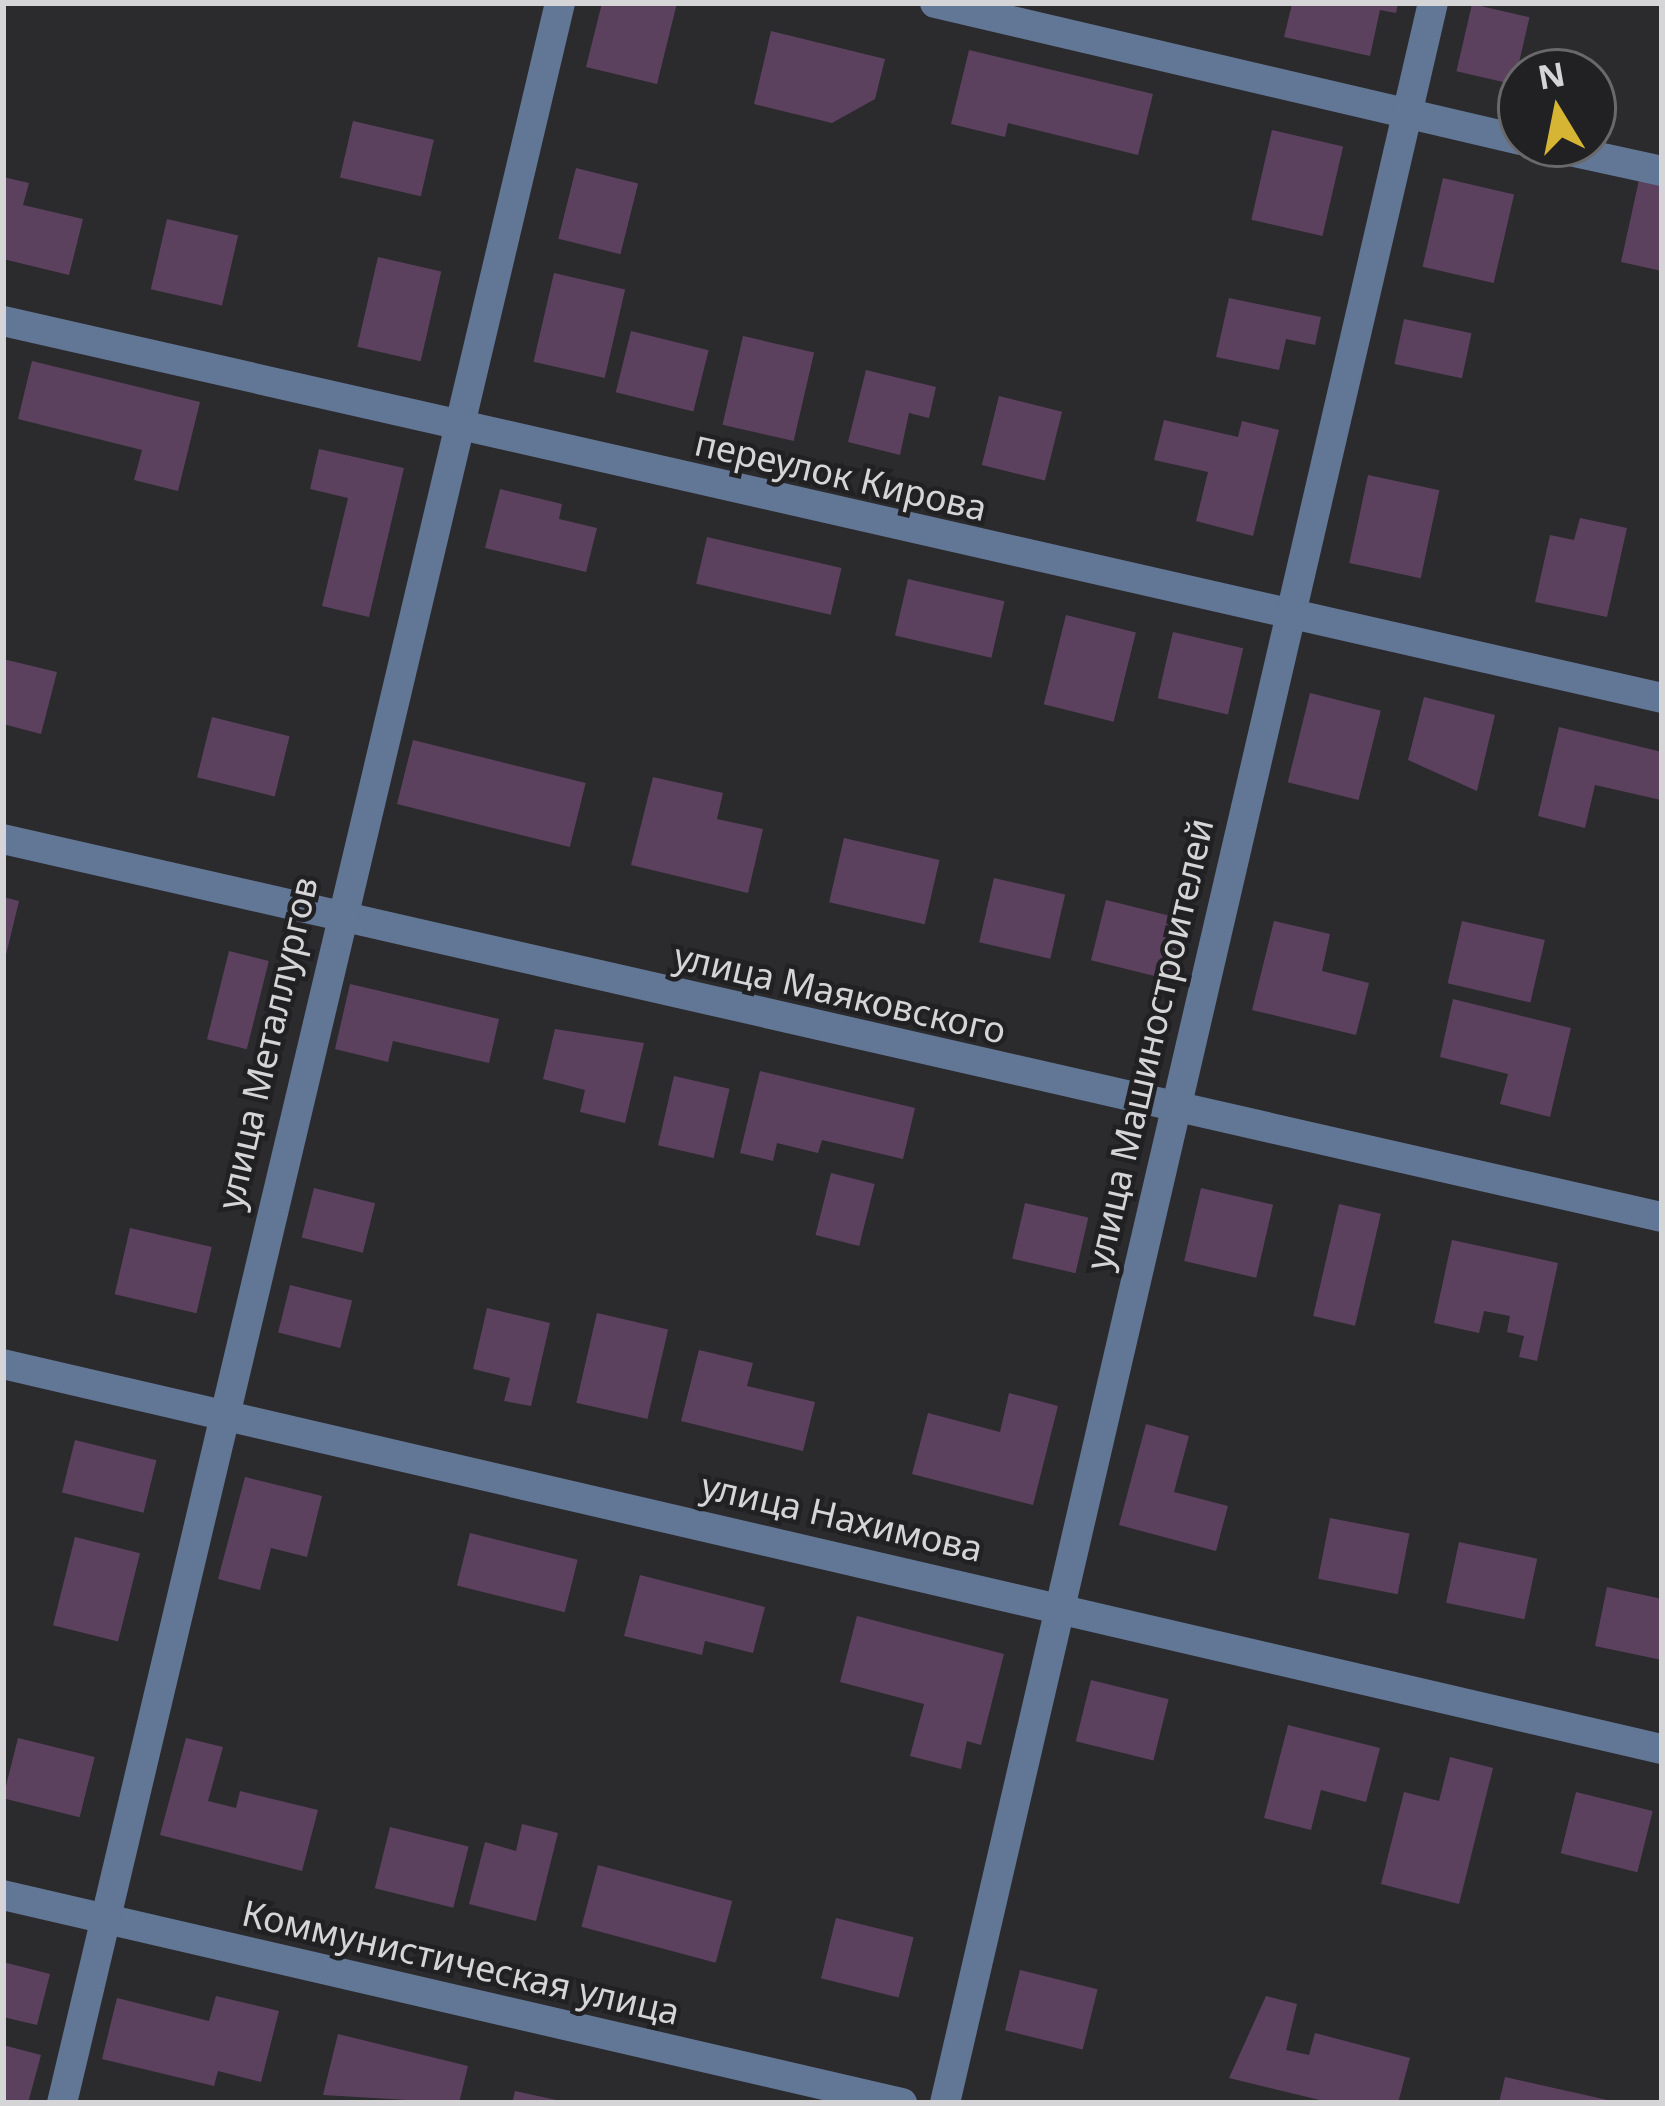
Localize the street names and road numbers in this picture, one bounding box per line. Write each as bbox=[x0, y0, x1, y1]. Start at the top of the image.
street label: переулок Кирова bbox=[691, 420, 991, 530]
street label: улица Машиностроителей bbox=[1076, 814, 1222, 1274]
street label: улица Металлургов bbox=[208, 873, 326, 1213]
street label: улица Маяковского bbox=[670, 934, 1010, 1052]
street label: улица Нахимова bbox=[697, 1464, 987, 1570]
street label: Коммунистическая улица bbox=[238, 1891, 684, 2033]

